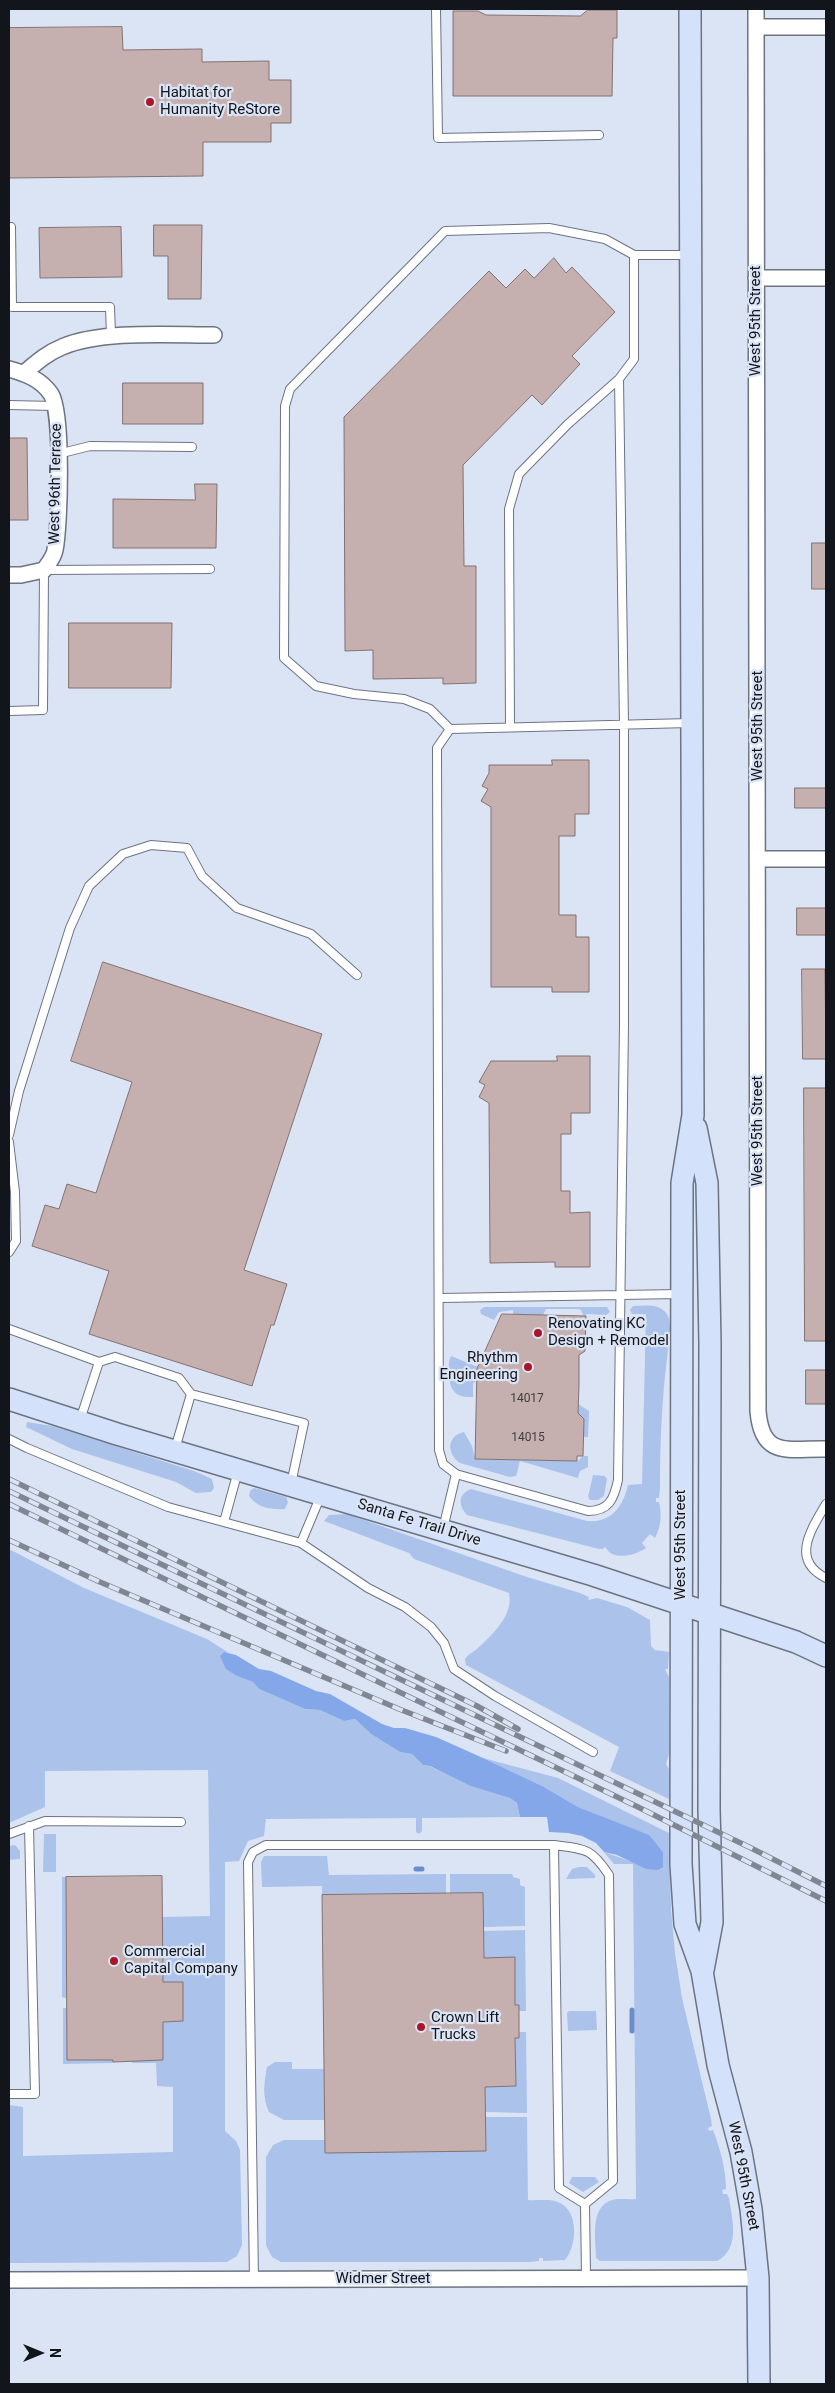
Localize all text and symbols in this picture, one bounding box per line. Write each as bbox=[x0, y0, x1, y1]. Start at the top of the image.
place label: Habitat for Humanity ReStore bbox=[160, 84, 280, 119]
marker: Habitat for Humanity ReStore bbox=[144, 96, 156, 108]
street label: West 95th Street bbox=[747, 266, 765, 376]
street label: West 96th Terrace bbox=[46, 423, 66, 545]
street label: West 95th Street bbox=[749, 671, 767, 781]
street label: West 95th Street bbox=[749, 1076, 767, 1186]
place label: Renovating KC Design + Remodel bbox=[548, 1315, 669, 1350]
marker: Renovating KC Design + Remodel bbox=[532, 1327, 544, 1339]
place label: Rhythm Engineering bbox=[439, 1349, 518, 1384]
marker: Rhythm Engineering bbox=[522, 1361, 534, 1373]
house number: 14017 bbox=[510, 1392, 544, 1406]
house number: 14015 bbox=[511, 1431, 545, 1445]
street label: West 95th Street bbox=[672, 1490, 690, 1600]
street label: Santa Fe Trail Drive bbox=[355, 1496, 483, 1550]
place label: Commercial Capital Company bbox=[124, 1943, 238, 1978]
marker: Commercial Capital Company bbox=[108, 1955, 120, 1967]
place label: Crown Lift Trucks bbox=[431, 2009, 499, 2044]
marker: Crown Lift Trucks bbox=[415, 2021, 427, 2033]
street label: West 95th Street bbox=[724, 2120, 762, 2232]
street label: Widmer Street bbox=[336, 2270, 430, 2288]
north arrow bbox=[15, 2328, 65, 2378]
text: N bbox=[47, 2348, 63, 2358]

